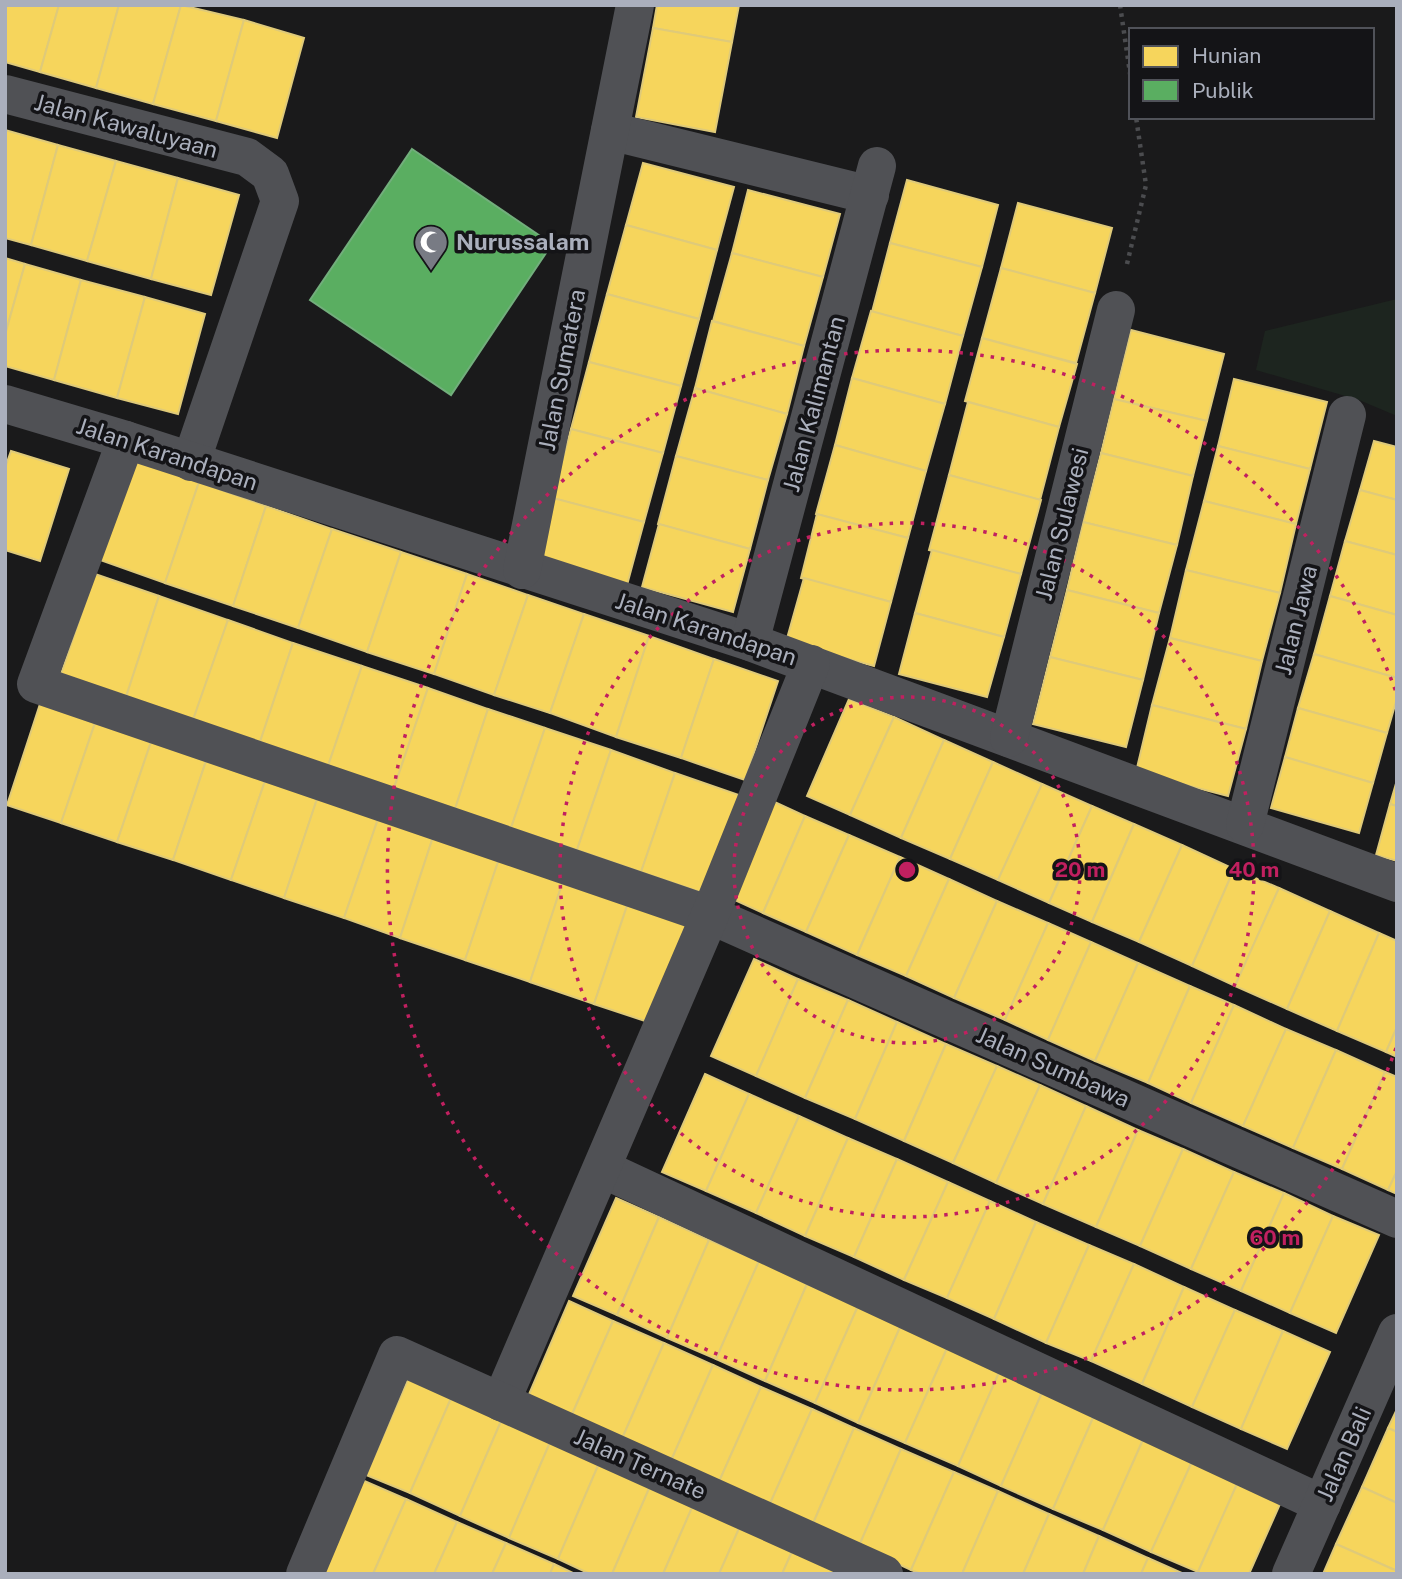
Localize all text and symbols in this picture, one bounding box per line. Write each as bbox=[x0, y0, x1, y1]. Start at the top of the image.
legend bbox=[1129, 28, 1374, 119]
text: Hunian bbox=[1192, 43, 1261, 68]
text: Publik bbox=[1192, 78, 1254, 103]
street label: Jalan Kawaluyaan bbox=[31, 88, 221, 163]
mosque icon: Nurussalam bbox=[412, 223, 450, 272]
place label: Nurussalam bbox=[456, 228, 589, 255]
street label: Jalan Sumatera bbox=[533, 287, 590, 453]
street label: Jalan Kalimantan bbox=[777, 313, 850, 495]
street label: Jalan Karandapan bbox=[73, 412, 261, 496]
street label: Jalan Sulawesi bbox=[1030, 445, 1094, 603]
street label: Jalan Jawa bbox=[1269, 562, 1322, 677]
street label: Jalan Karandapan bbox=[612, 587, 800, 671]
text: 20 m bbox=[1055, 857, 1105, 882]
text: 40 m bbox=[1229, 857, 1279, 882]
centre of rings bbox=[895, 858, 919, 882]
street label: Jalan Sumbawa bbox=[972, 1021, 1134, 1112]
text: 60 m bbox=[1250, 1225, 1300, 1250]
street label: Jalan Bali bbox=[1311, 1402, 1376, 1505]
street label: Jalan Ternate bbox=[570, 1422, 710, 1505]

